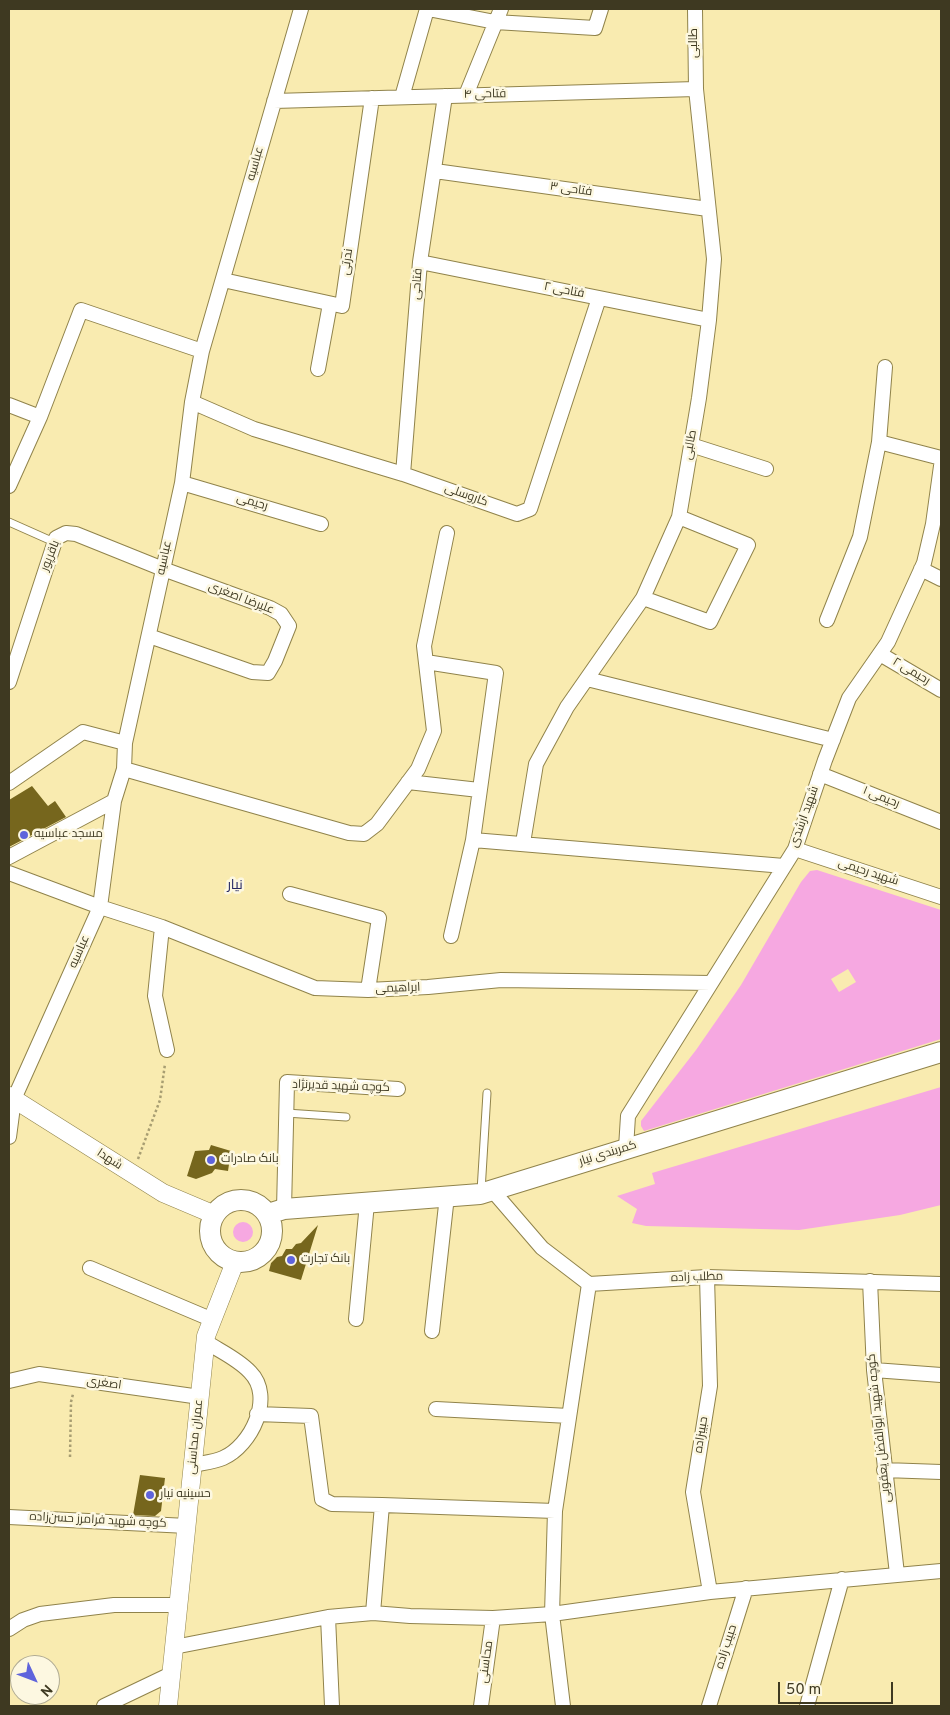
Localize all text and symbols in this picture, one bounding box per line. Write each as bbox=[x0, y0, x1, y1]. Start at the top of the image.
street label: طالبی bbox=[688, 28, 702, 58]
street label: فتاحی ۴ bbox=[464, 87, 506, 103]
street label: عباسیه bbox=[244, 145, 268, 183]
street label: فتاحی ۳ bbox=[549, 180, 593, 200]
street label: ندرتی bbox=[339, 248, 357, 276]
street label: فتاحی bbox=[409, 268, 427, 300]
street label: فتاحی ۲ bbox=[543, 280, 585, 302]
street label: طالبی bbox=[681, 429, 701, 461]
street label: کاروسلی bbox=[442, 482, 490, 510]
street label: رحیمی bbox=[235, 492, 269, 514]
street label: باقرپور bbox=[38, 539, 64, 573]
street label: عباسیه bbox=[154, 540, 176, 576]
street label: علیرضا اصغری bbox=[206, 580, 276, 618]
street label: رحیمی ۲ bbox=[890, 655, 932, 689]
street label: شهید ارشدی bbox=[787, 784, 823, 850]
street label: رحیمی ۱ bbox=[860, 784, 902, 812]
place label: مسجد عباسیه bbox=[34, 828, 103, 842]
marker: مسجد عباسیه bbox=[18, 829, 30, 841]
street label: شهید رحیمی bbox=[836, 856, 900, 890]
district label: نیار bbox=[227, 878, 243, 894]
street label: عباسیه bbox=[66, 933, 94, 971]
street label: ابراهیمی bbox=[375, 981, 421, 997]
street label: کوچه شهید قدیرنژاد bbox=[292, 1078, 390, 1096]
street label: کمربندی نیار bbox=[578, 1138, 638, 1170]
street label: شهدا bbox=[94, 1146, 124, 1174]
place label: بانک صادرات bbox=[221, 1153, 279, 1167]
marker: بانک صادرات bbox=[205, 1154, 217, 1166]
place label: بانک تجارت bbox=[301, 1253, 350, 1267]
marker: بانک تجارت bbox=[285, 1254, 297, 1266]
street label: مطلب زاده bbox=[671, 1270, 723, 1286]
street label: کوچه شهید ابوالفضل یعقوبی bbox=[865, 1353, 895, 1503]
street label: اصغری bbox=[86, 1374, 122, 1394]
street label: عمران محاسنی bbox=[185, 1399, 207, 1475]
street label: حبیبزاده bbox=[692, 1416, 712, 1454]
place label: حسینیه نیار bbox=[160, 1488, 211, 1502]
marker: حسینیه نیار bbox=[144, 1489, 156, 1501]
street label: کوچه شهید فرامرز حسن‌زاده bbox=[29, 1510, 167, 1532]
street label: حبیب زاده bbox=[713, 1623, 741, 1671]
street label: محاسنی bbox=[477, 1640, 497, 1684]
north arrow bbox=[10, 1655, 60, 1705]
scale bar bbox=[780, 1672, 895, 1704]
text: N bbox=[36, 1680, 55, 1699]
text: 50 m bbox=[786, 1681, 821, 1700]

